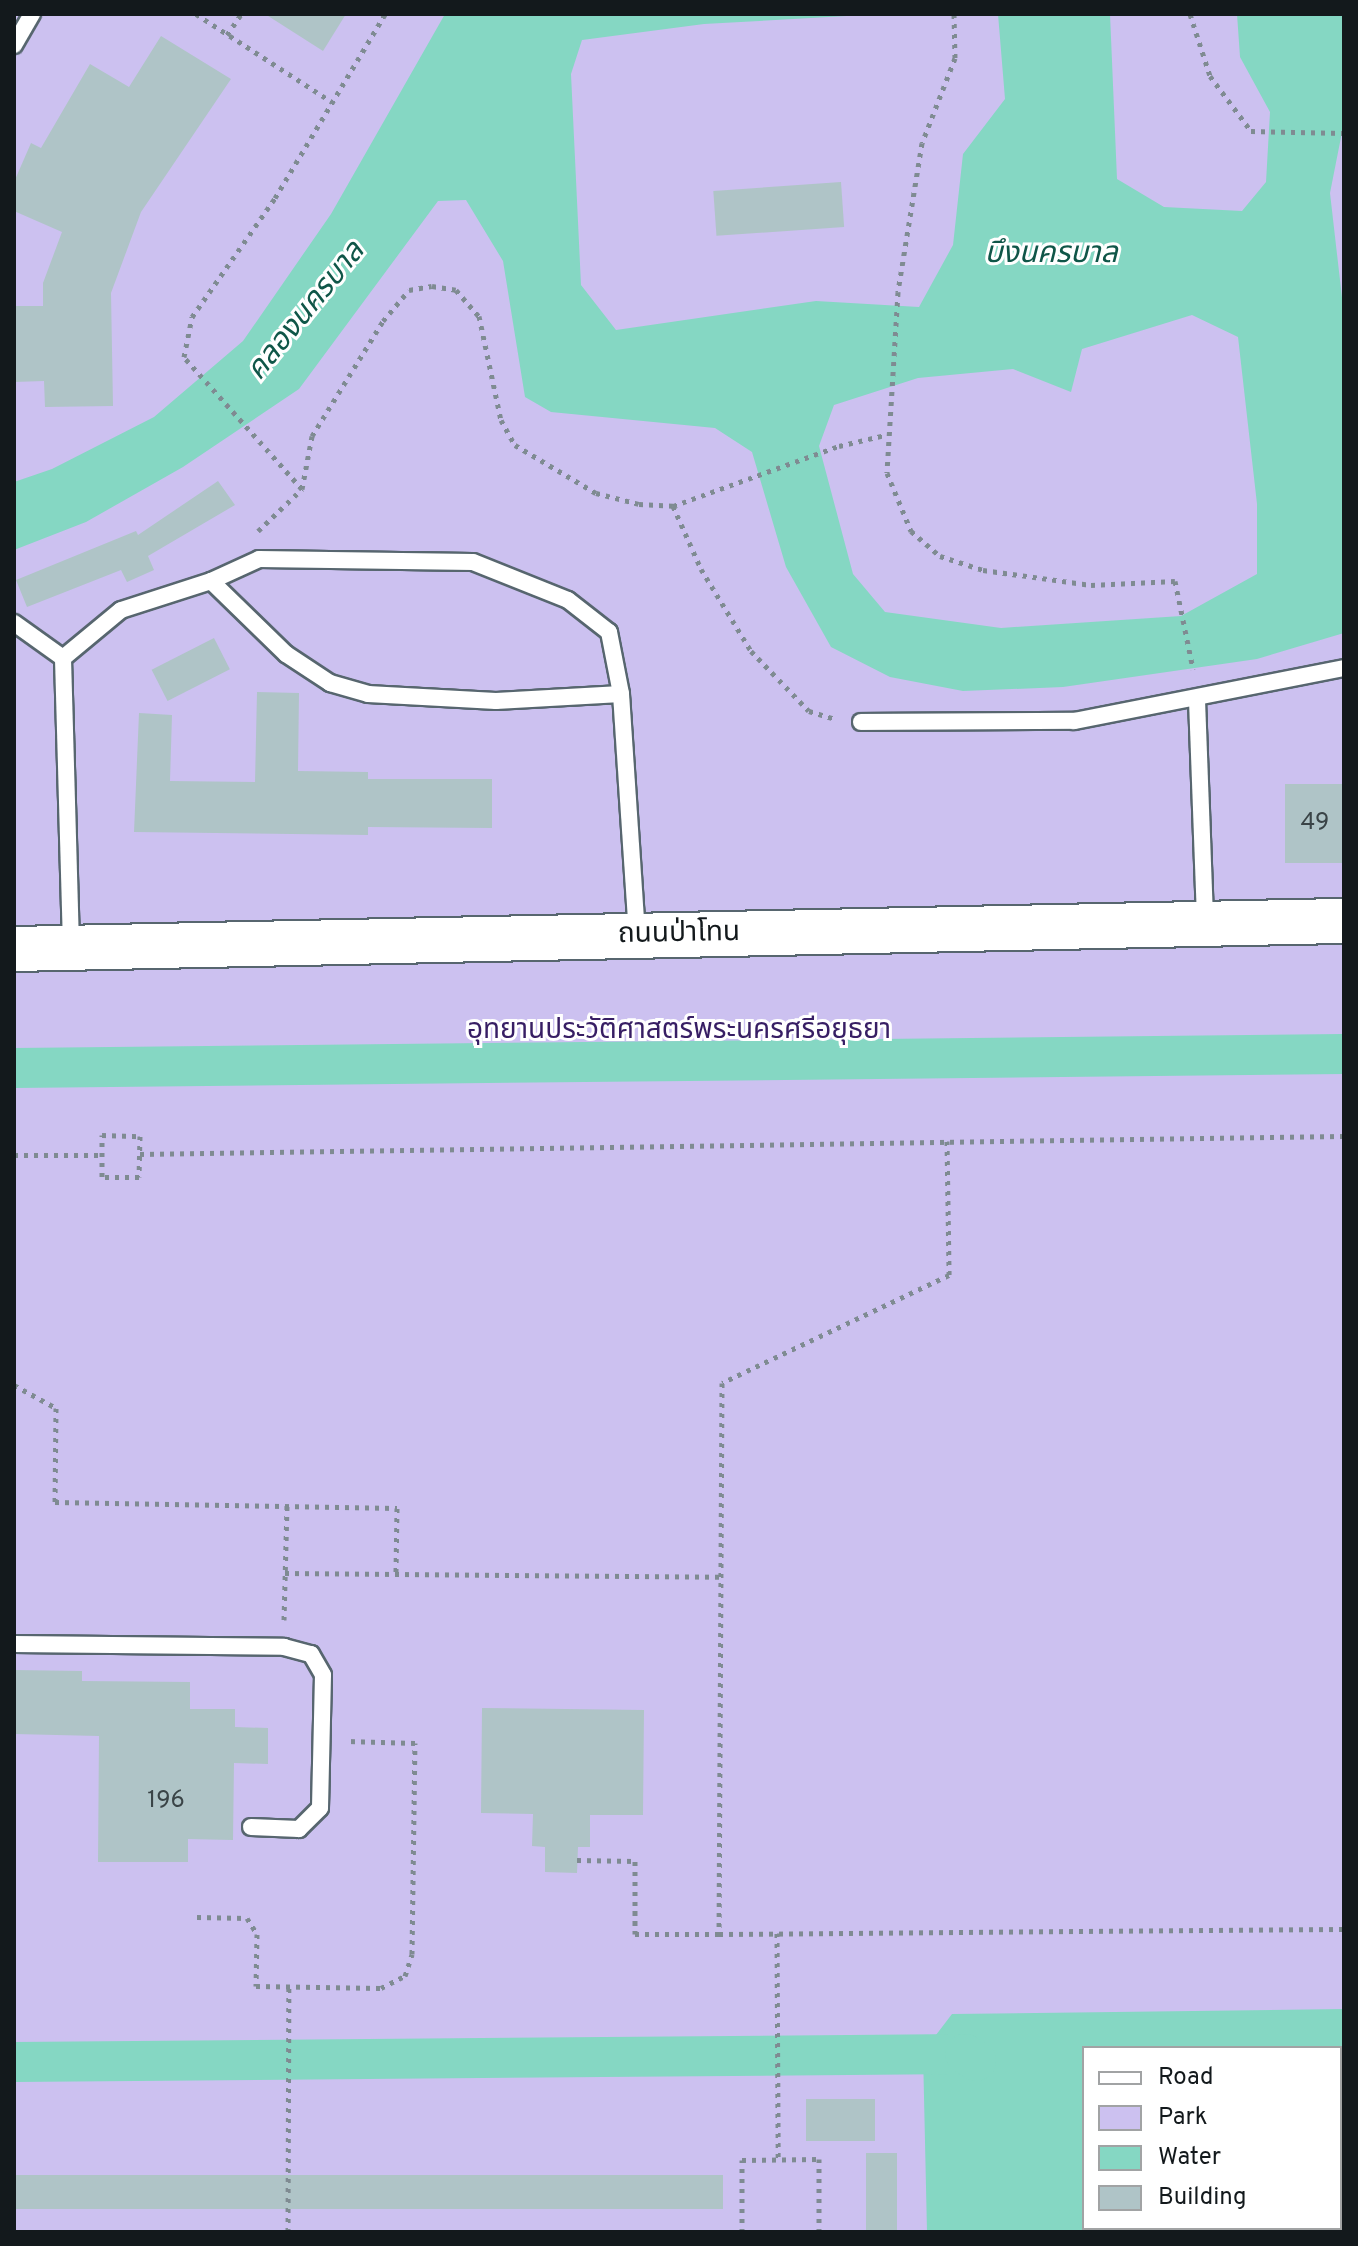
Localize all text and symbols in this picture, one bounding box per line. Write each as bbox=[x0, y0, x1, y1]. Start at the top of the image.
water label: คลองนครบาล bbox=[240, 235, 374, 389]
water label: บึงนครบาล bbox=[984, 237, 1118, 273]
house number: 49 bbox=[1301, 810, 1329, 838]
street label: ถนนป่าโทน bbox=[618, 916, 740, 952]
park label: อุทยานประวัติศาสตร์พระนครศรีอยุธยา bbox=[467, 1014, 891, 1048]
house number: 196 bbox=[147, 1788, 185, 1816]
legend bbox=[1082, 2046, 1342, 2230]
text: Road bbox=[1158, 2063, 1214, 2093]
text: Park bbox=[1158, 2103, 1208, 2133]
text: Water bbox=[1158, 2143, 1221, 2173]
text: Building bbox=[1158, 2183, 1247, 2213]

